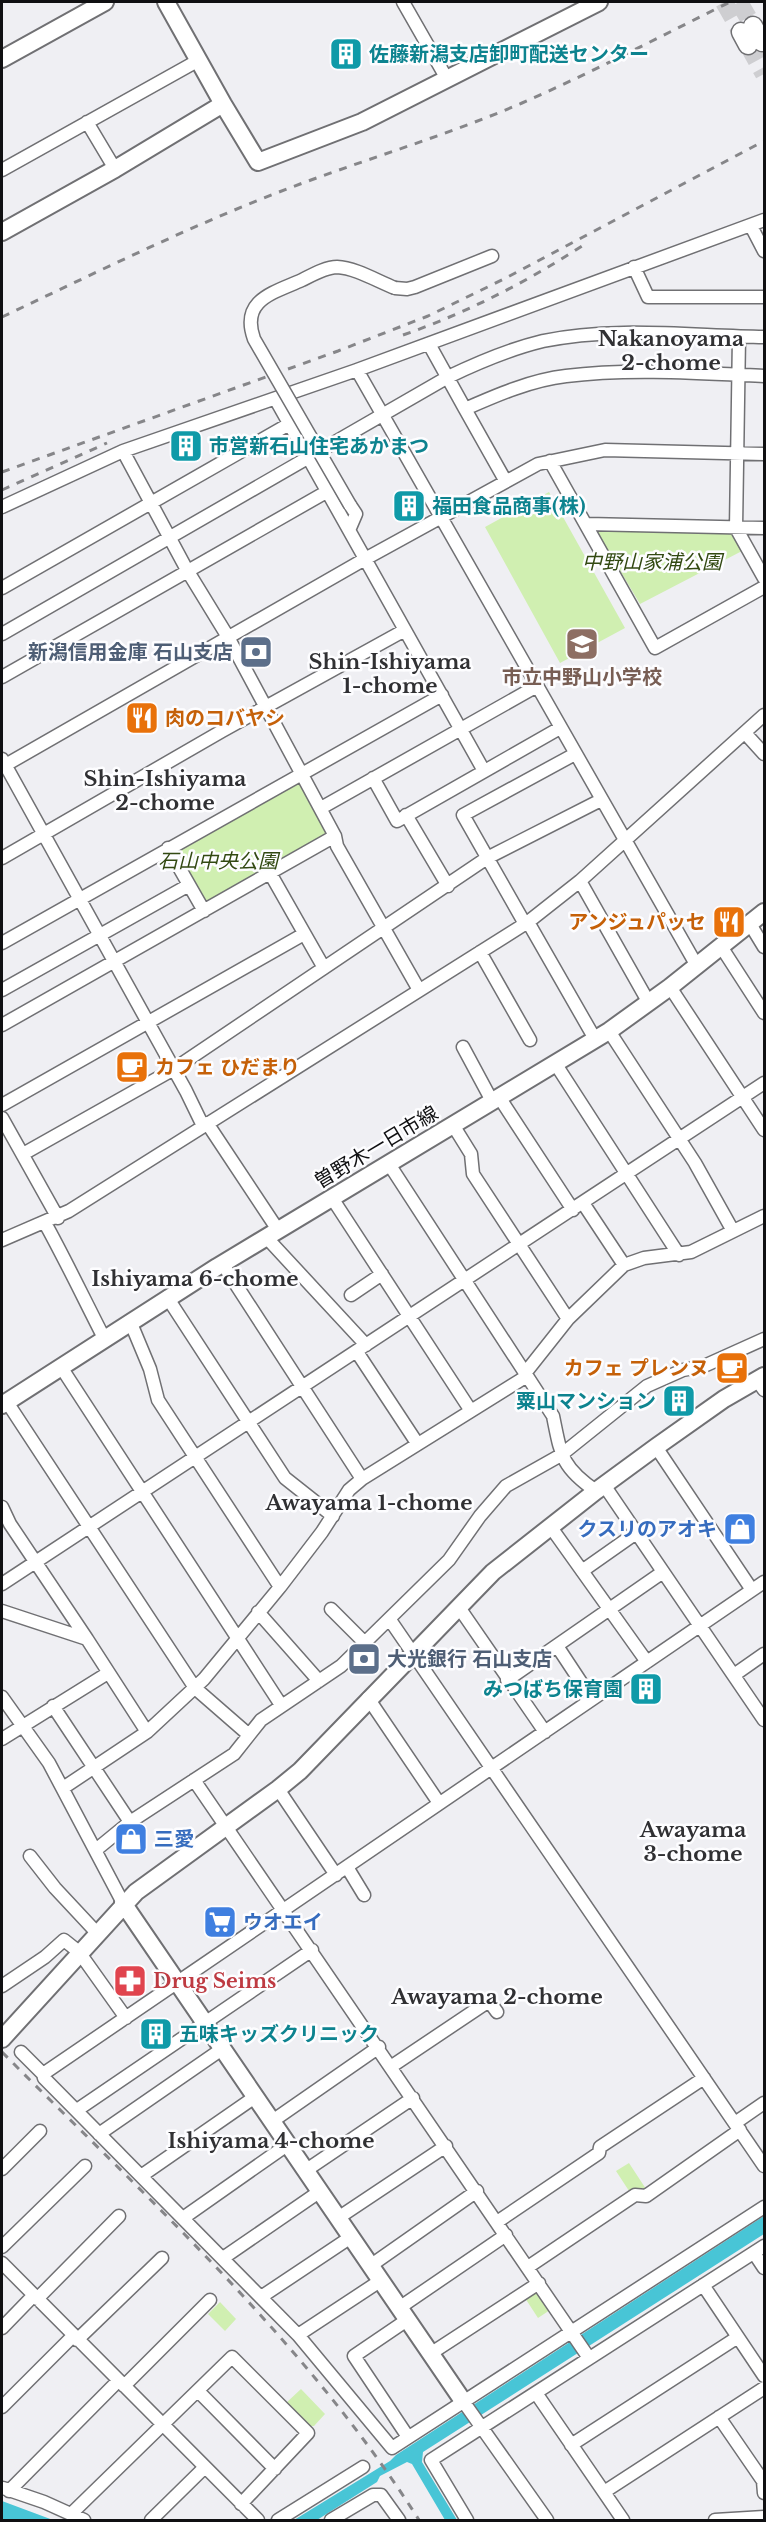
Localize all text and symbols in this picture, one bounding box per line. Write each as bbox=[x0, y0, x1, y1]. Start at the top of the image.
building icon: 佐藤新潟支店卸町配送センター bbox=[328, 36, 364, 72]
place label: 佐藤新潟支店卸町配送センター bbox=[369, 42, 649, 66]
district label: Nakanoyama 2-chome bbox=[598, 326, 744, 376]
building icon: 市営新石山住宅あかまつ bbox=[168, 428, 204, 464]
place label: 市営新石山住宅あかまつ bbox=[209, 434, 429, 458]
building icon: 福田食品商事(株) bbox=[391, 488, 427, 524]
place label: 福田食品商事(株) bbox=[432, 494, 586, 518]
park label: 中野山家浦公園 bbox=[582, 550, 725, 574]
school or university icon: 市立中野山小学校 bbox=[564, 626, 600, 662]
bank icon: 新潟信用金庫 石山支店 bbox=[238, 634, 274, 670]
place label: 新潟信用金庫 石山支店 bbox=[28, 640, 233, 664]
district label: Shin-Ishiyama 1-chome bbox=[309, 649, 471, 699]
place label: 市立中野山小学校 bbox=[502, 665, 662, 689]
restaurant icon: 肉のコバヤシ bbox=[124, 700, 160, 736]
place label: 肉のコバヤシ bbox=[165, 706, 285, 730]
district label: Shin-Ishiyama 2-chome bbox=[84, 766, 246, 816]
park label: 石山中央公園 bbox=[158, 849, 281, 873]
restaurant icon: アンジュパッセ bbox=[711, 904, 747, 940]
place label: アンジュパッセ bbox=[568, 910, 706, 934]
cafe icon: カフェ ひだまり bbox=[114, 1049, 150, 1085]
place label: カフェ ひだまり bbox=[155, 1055, 300, 1079]
street label: 曽野木一日市線 bbox=[310, 1101, 442, 1193]
district label: Ishiyama 6-chome bbox=[91, 1266, 299, 1292]
cafe icon: カフェ プレンヌ bbox=[714, 1350, 750, 1386]
place label: カフェ プレンヌ bbox=[564, 1356, 709, 1380]
building icon: 粟山マンション bbox=[661, 1383, 697, 1419]
place label: 粟山マンション bbox=[516, 1389, 656, 1413]
district label: Awayama 1-chome bbox=[264, 1490, 473, 1516]
shop icon: クスリのアオキ bbox=[722, 1511, 758, 1547]
place label: クスリのアオキ bbox=[578, 1517, 717, 1541]
bank icon: 大光銀行 石山支店 bbox=[346, 1641, 382, 1677]
place label: 大光銀行 石山支店 bbox=[387, 1647, 552, 1671]
building icon: みつばち保育園 bbox=[628, 1671, 664, 1707]
place label: みつばち保育園 bbox=[483, 1677, 623, 1701]
district label: Awayama 3-chome bbox=[639, 1817, 746, 1867]
shop icon: 三愛 bbox=[113, 1821, 149, 1857]
place label: 三愛 bbox=[154, 1827, 194, 1851]
supermarket icon: ウオエイ bbox=[202, 1904, 238, 1940]
place label: ウオエイ bbox=[243, 1910, 323, 1934]
pharmacy icon: Drug Seims bbox=[112, 1963, 148, 1999]
place label: Drug Seims bbox=[153, 1969, 276, 1993]
district label: Awayama 2-chome bbox=[390, 1984, 603, 2010]
building icon: 五味キッズクリニック bbox=[138, 2016, 174, 2052]
place label: 五味キッズクリニック bbox=[179, 2022, 379, 2046]
district label: Ishiyama 4-chome bbox=[167, 2128, 375, 2154]

